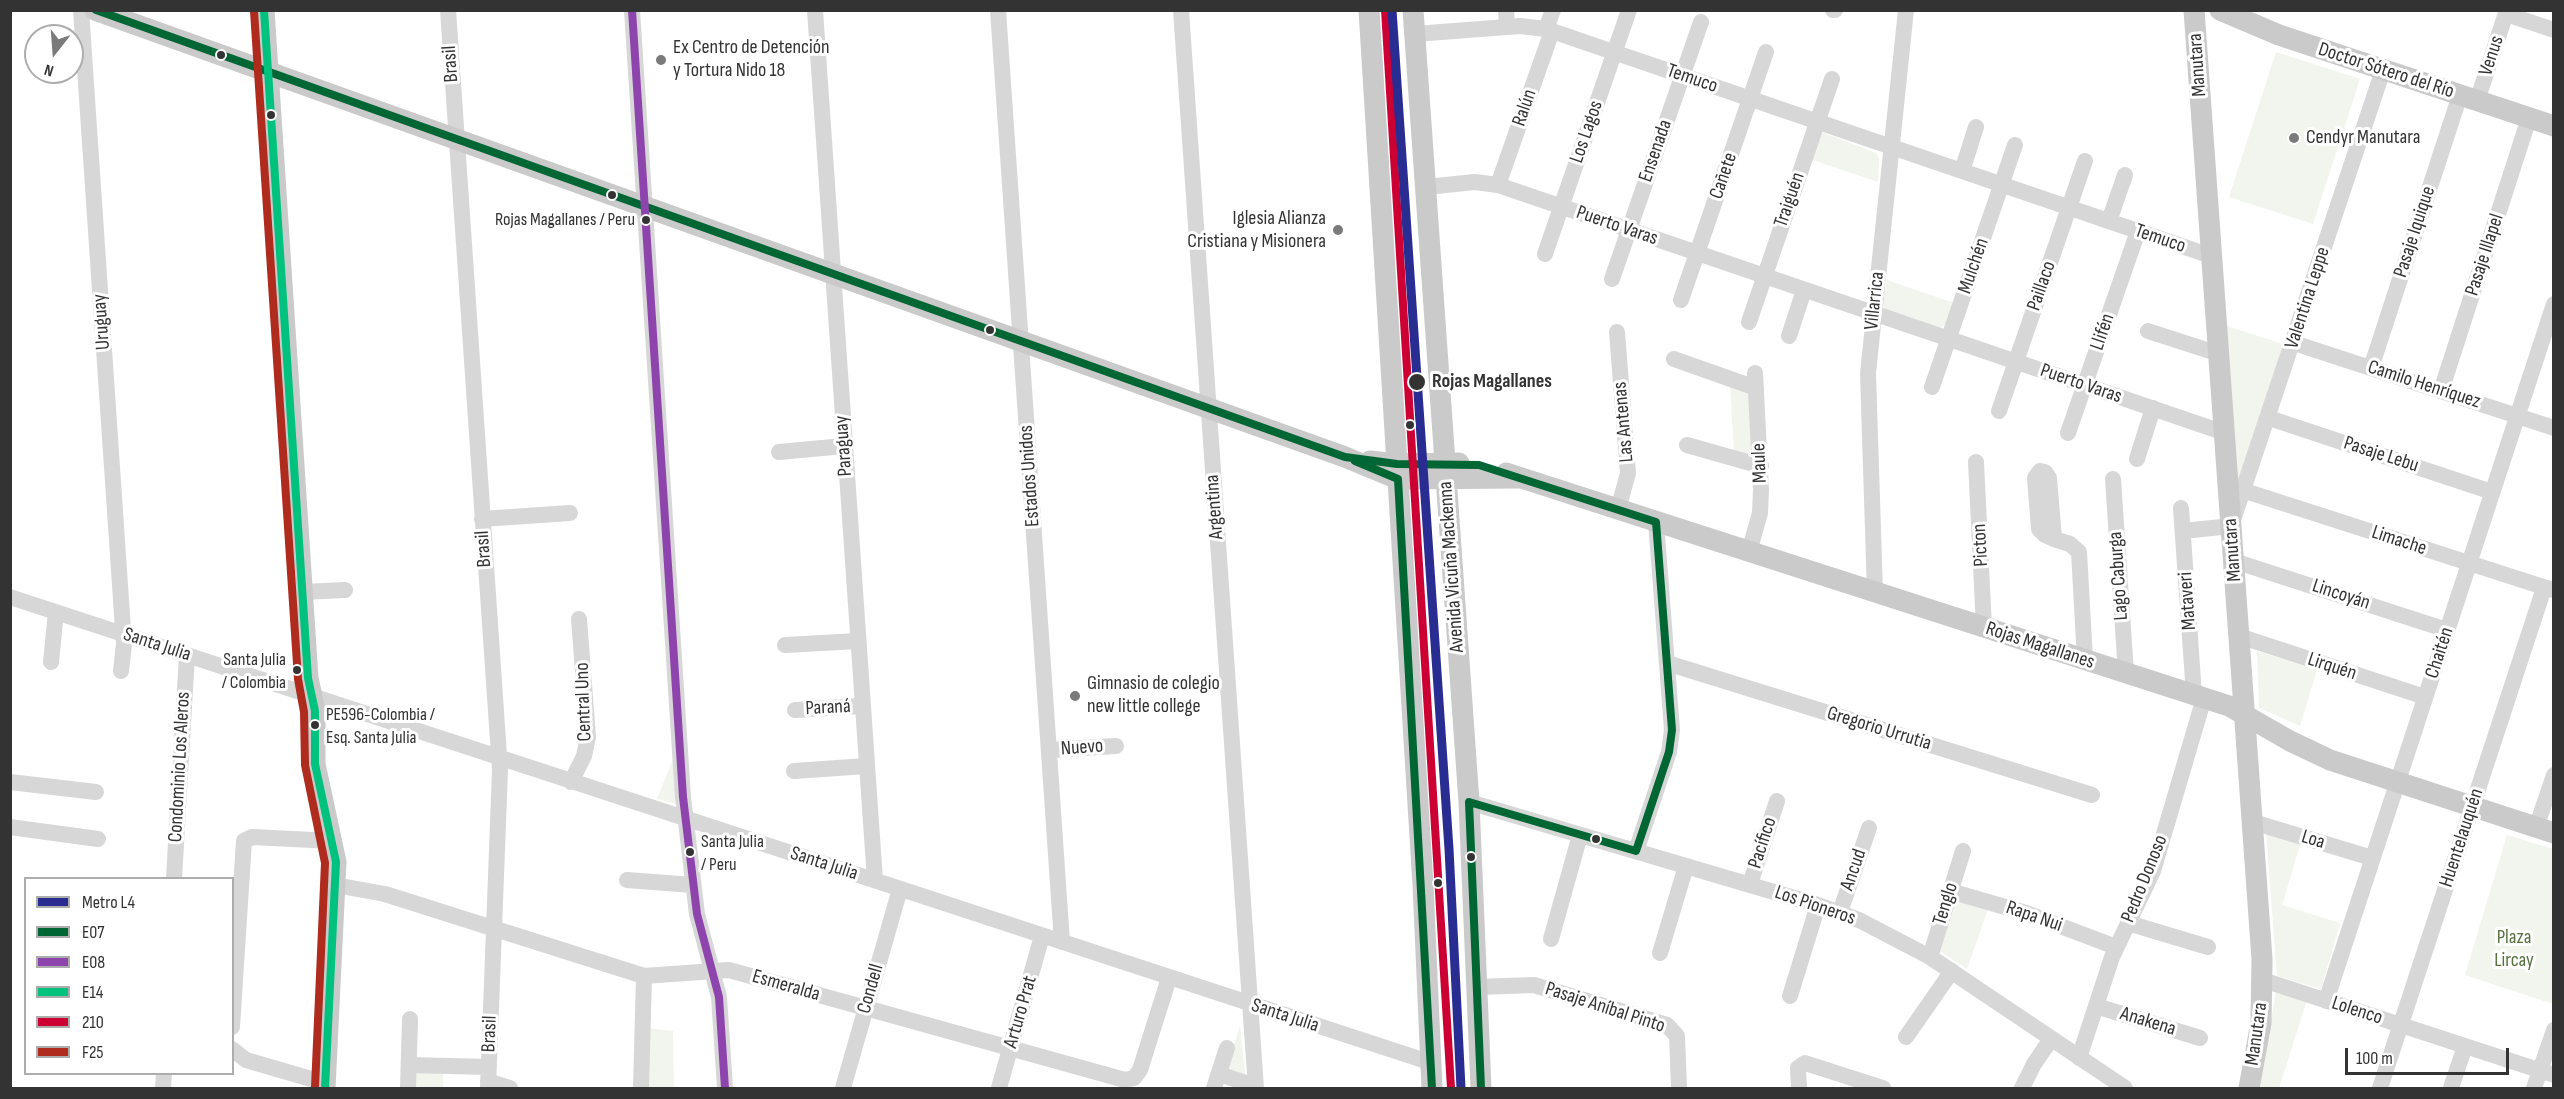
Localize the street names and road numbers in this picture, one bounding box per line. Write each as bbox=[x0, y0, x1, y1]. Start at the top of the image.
street label: Manutara bbox=[2184, 33, 2212, 97]
street label: Venus bbox=[2474, 33, 2510, 79]
street label: Doctor Sótero del Río bbox=[2315, 38, 2457, 104]
street label: Brasil bbox=[438, 45, 464, 83]
street label: Temuco bbox=[1663, 59, 1721, 99]
street label: Ralún bbox=[1508, 86, 1542, 130]
street label: Los Lagos bbox=[1565, 98, 1609, 166]
street label: Ensenada bbox=[1634, 117, 1678, 185]
street label: Cañete bbox=[1705, 150, 1743, 202]
street label: Traiguén bbox=[1769, 169, 1811, 231]
street label: Pasaje Iquique bbox=[2389, 183, 2441, 281]
street label: Puerto Varas bbox=[1573, 201, 1661, 251]
street label: Pasaje Illapel bbox=[2461, 211, 2509, 299]
street label: Temuco bbox=[2131, 219, 2189, 259]
street label: Mulchén bbox=[1953, 235, 1995, 297]
street label: Valentina Leppe bbox=[2280, 244, 2336, 352]
street label: Paillaco bbox=[2022, 258, 2062, 314]
street label: Villarrica bbox=[1860, 271, 1890, 331]
street label: Uruguay bbox=[88, 293, 116, 351]
street label: Llifén bbox=[2086, 311, 2120, 353]
street label: Camilo Henríquez bbox=[2365, 356, 2483, 414]
street label: Puerto Varas bbox=[2037, 359, 2125, 409]
street label: Las Antenas bbox=[1609, 381, 1639, 463]
street label: Paraguay bbox=[830, 415, 858, 477]
street label: Estados Unidos bbox=[1014, 424, 1046, 528]
street label: Pasaje Lebu bbox=[2341, 432, 2421, 478]
street label: Maule bbox=[1747, 443, 1773, 483]
street label: Argentina bbox=[1201, 474, 1229, 540]
street label: Avenida Vicuña Mackenna bbox=[1434, 481, 1470, 653]
street label: Manutara bbox=[2219, 518, 2247, 582]
street label: Limache bbox=[2369, 521, 2429, 561]
street label: Picton bbox=[1968, 523, 1994, 567]
street label: Brasil bbox=[471, 530, 497, 568]
street label: Lago Caburga bbox=[2104, 531, 2134, 621]
street label: Mataveri bbox=[2174, 571, 2202, 631]
street label: Lincoyán bbox=[2309, 574, 2373, 616]
street label: Rojas Magallanes bbox=[1983, 617, 2097, 675]
street label: Santa Julia bbox=[120, 623, 194, 667]
street label: Chaitén bbox=[2421, 624, 2459, 682]
street label: Lirquén bbox=[2305, 648, 2359, 686]
street label: Central Uno bbox=[571, 662, 597, 742]
street label: Condominio Los Aleros bbox=[164, 691, 196, 843]
street label: Paraná bbox=[805, 695, 851, 721]
street label: Gregorio Urrutia bbox=[1824, 702, 1934, 756]
street label: Nuevo bbox=[1060, 735, 1104, 761]
street label: Huentelauquén bbox=[2435, 786, 2489, 890]
street label: Pacífico bbox=[1743, 814, 1783, 872]
street label: Loa bbox=[2298, 825, 2328, 855]
street label: Pedro Donoso bbox=[2117, 832, 2173, 926]
street label: Santa Julia bbox=[787, 842, 861, 886]
street label: Ancud bbox=[1836, 846, 1872, 894]
street label: Tenglo bbox=[1928, 880, 1964, 928]
street label: Los Pioneros bbox=[1771, 881, 1859, 931]
street label: Rapa Nui bbox=[2003, 896, 2065, 938]
street label: Condell bbox=[853, 962, 889, 1016]
street label: Esmeralda bbox=[749, 965, 823, 1007]
street label: Arturo Prat bbox=[999, 973, 1043, 1051]
street label: Pasaje Aníbal Pinto bbox=[1542, 977, 1668, 1039]
street label: Lolenco bbox=[2329, 992, 2385, 1030]
street label: Santa Julia bbox=[1248, 994, 1322, 1038]
street label: Manutara bbox=[2241, 1001, 2273, 1067]
street label: Anakena bbox=[2117, 1002, 2179, 1042]
street label: Brasil bbox=[477, 1015, 503, 1053]

